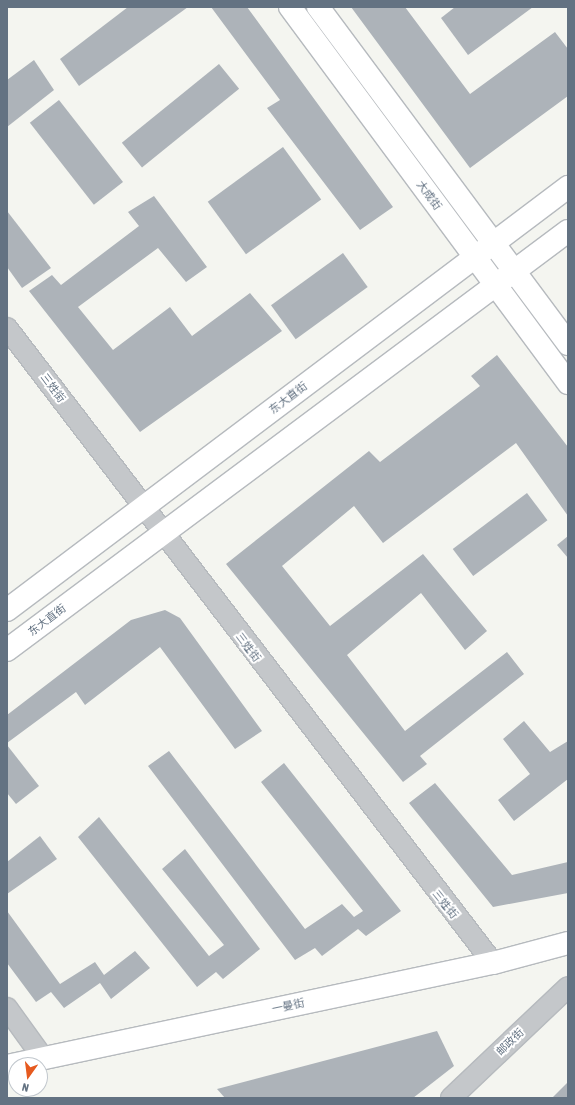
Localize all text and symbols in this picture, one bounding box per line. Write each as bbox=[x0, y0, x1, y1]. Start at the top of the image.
street label: 大成街 bbox=[414, 178, 444, 212]
street label: 三姓街 bbox=[38, 371, 68, 405]
street label: 东大直街 bbox=[266, 379, 310, 417]
street label: 东大直街 bbox=[25, 601, 69, 639]
street label: 三姓街 bbox=[233, 630, 263, 664]
street label: 三姓街 bbox=[429, 887, 461, 921]
street label: 一曼街 bbox=[270, 996, 306, 1016]
street label: 邮政街 bbox=[494, 1026, 526, 1058]
north arrow bbox=[8, 1057, 48, 1097]
text: N bbox=[21, 1081, 30, 1094]

